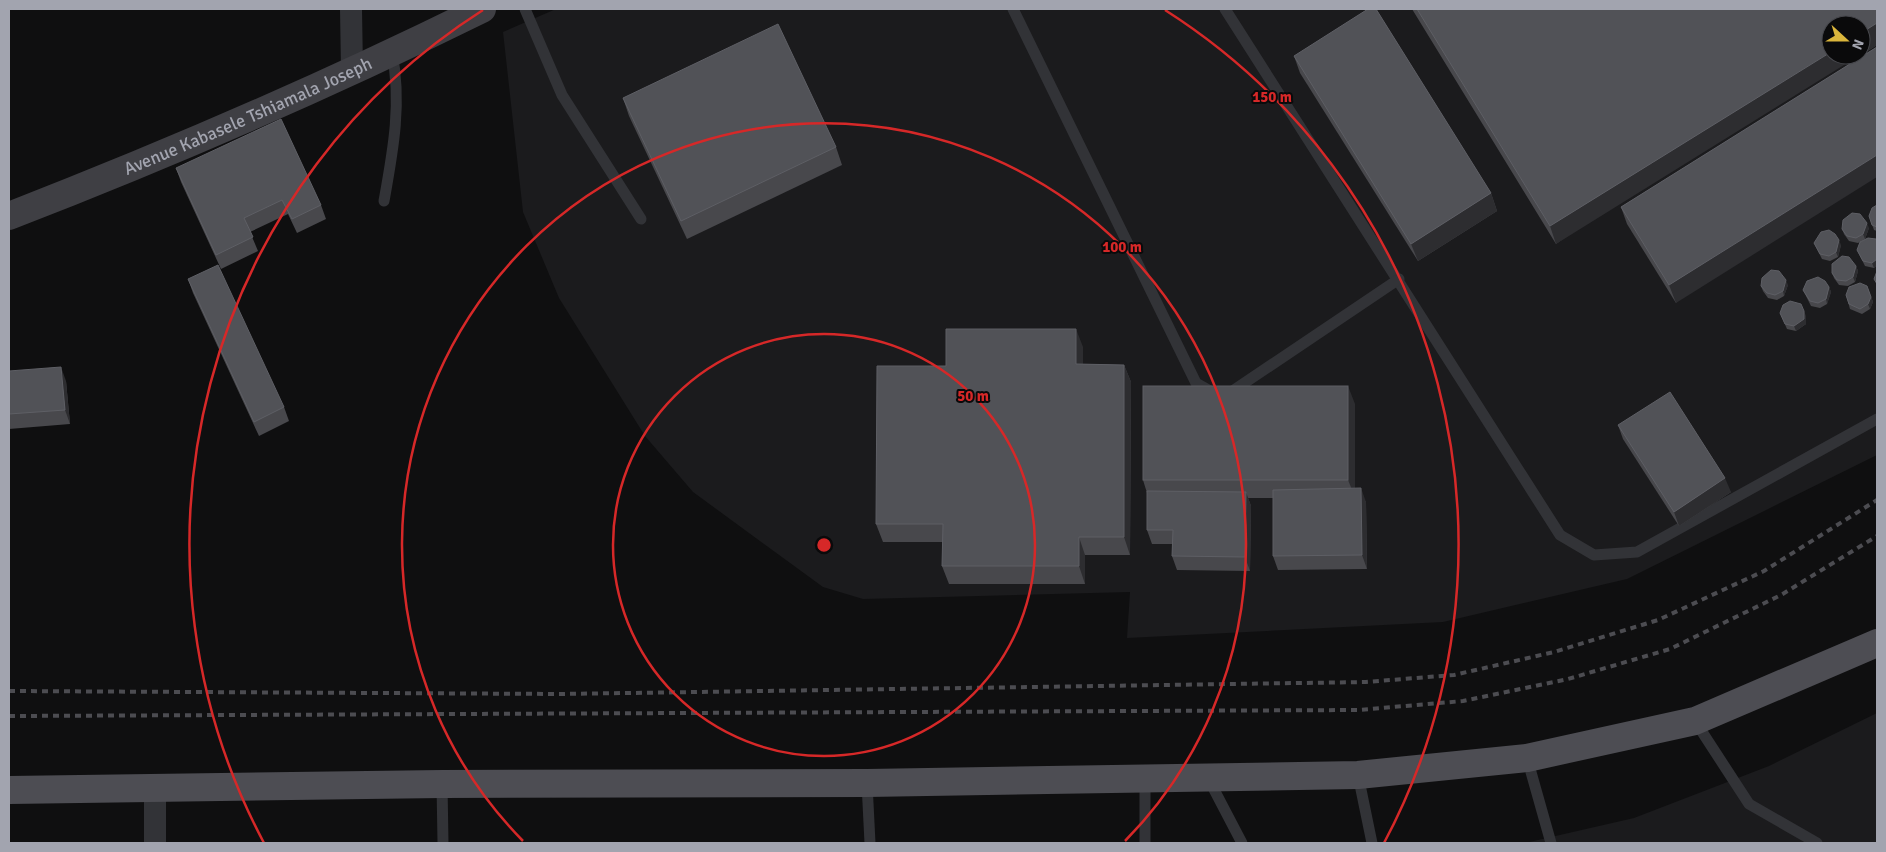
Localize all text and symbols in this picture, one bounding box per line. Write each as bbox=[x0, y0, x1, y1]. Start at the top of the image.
north arrow bbox=[1821, 15, 1871, 65]
text: N bbox=[1848, 37, 1867, 52]
street label: Avenue Kabasele Tshiamala Joseph bbox=[121, 52, 376, 180]
text: 150 m bbox=[1252, 88, 1292, 106]
text: 100 m bbox=[1102, 238, 1142, 256]
text: 50 m bbox=[957, 387, 989, 405]
centre of rings bbox=[815, 536, 833, 554]

